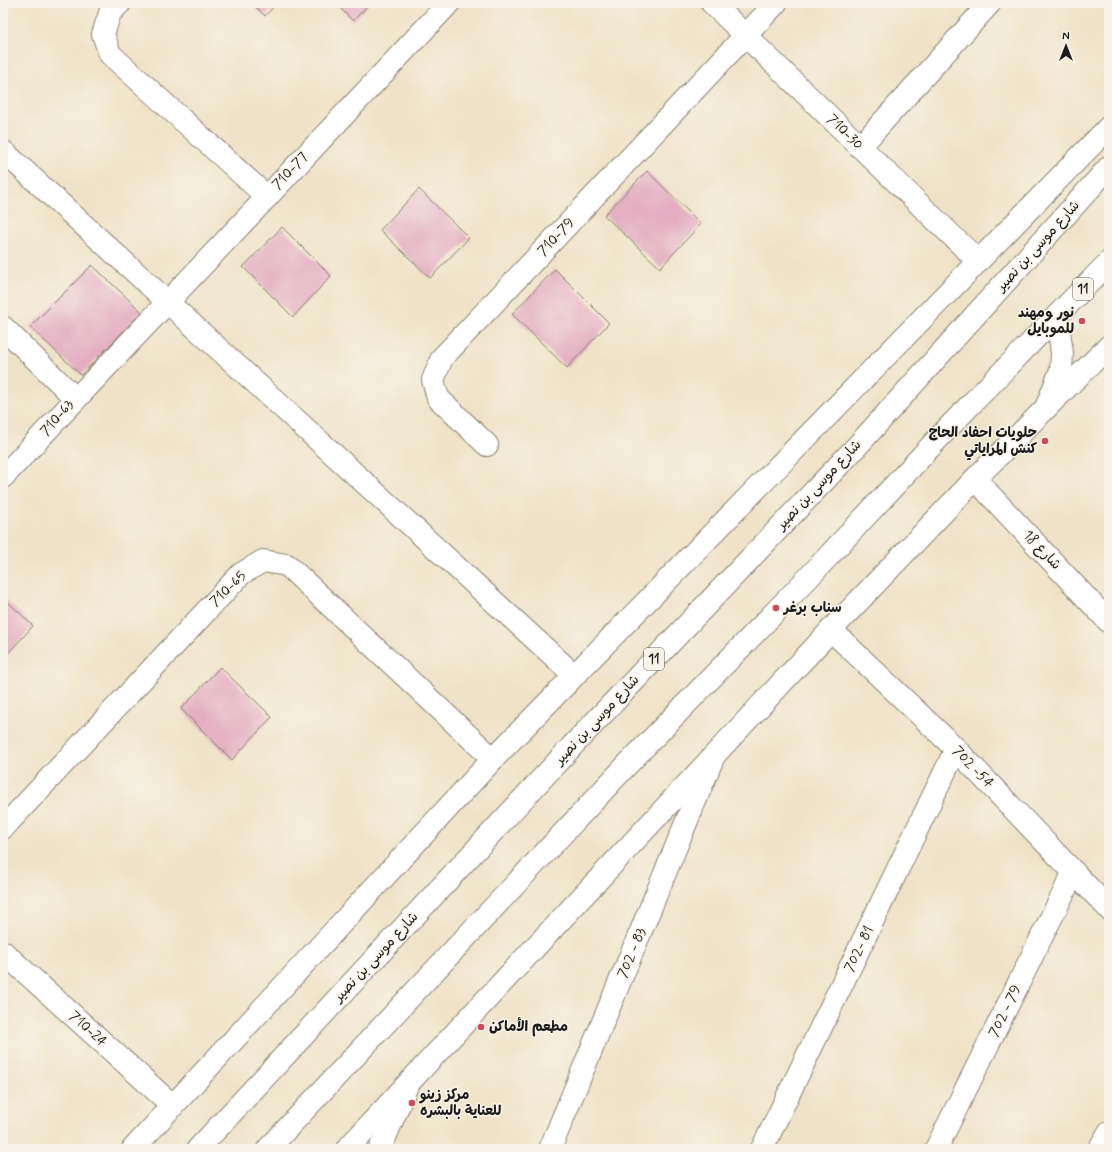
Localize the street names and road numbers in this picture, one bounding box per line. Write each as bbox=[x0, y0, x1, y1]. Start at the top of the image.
street label: 710-30 bbox=[823, 110, 867, 154]
street label: 710-77 bbox=[268, 148, 312, 194]
street label: شارع موسى بن نصير bbox=[992, 197, 1084, 296]
street label: 710-79 bbox=[534, 214, 578, 260]
road number: 11 bbox=[1073, 278, 1093, 300]
street label: 710-63 bbox=[36, 396, 78, 440]
street label: شارع موسى بن نصير bbox=[772, 436, 865, 535]
street label: شارع 18 bbox=[1019, 526, 1065, 574]
street label: 710-65 bbox=[206, 567, 250, 611]
road number: 11 bbox=[644, 648, 664, 670]
street label: شارع موسى بن نصير bbox=[550, 671, 643, 770]
street label: 702 -54 bbox=[949, 742, 998, 792]
street label: شارع موسى بن نصير bbox=[329, 908, 422, 1007]
street label: 702- 81 bbox=[840, 923, 878, 975]
street label: 702 - 83 bbox=[613, 925, 651, 981]
street label: 702 - 79 bbox=[985, 982, 1025, 1040]
street label: 710-24 bbox=[65, 1007, 111, 1051]

